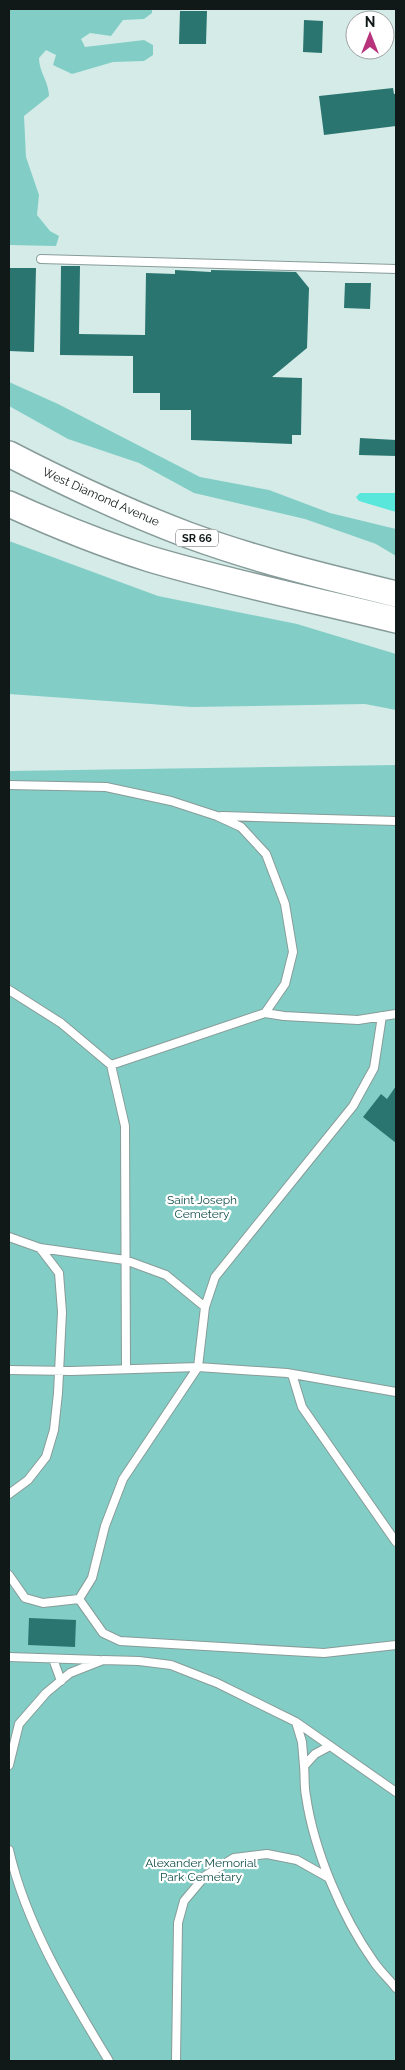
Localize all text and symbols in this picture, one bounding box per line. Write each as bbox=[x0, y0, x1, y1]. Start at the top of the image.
north arrow bbox=[345, 10, 395, 60]
text: N bbox=[365, 14, 375, 30]
street label: West Diamond Avenue bbox=[40, 465, 162, 529]
road number: SR 66 bbox=[176, 530, 218, 546]
park label: Saint Joseph Cemetery bbox=[167, 1193, 237, 1221]
park label: Alexander Memorial Park Cemetary bbox=[145, 1856, 257, 1884]

